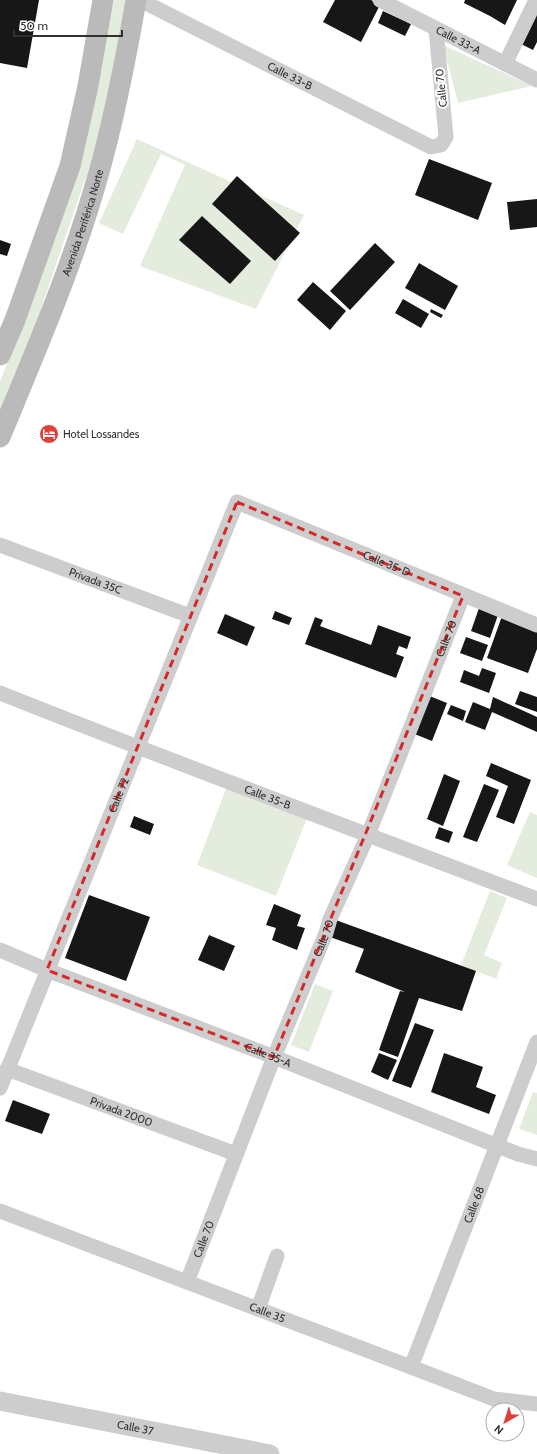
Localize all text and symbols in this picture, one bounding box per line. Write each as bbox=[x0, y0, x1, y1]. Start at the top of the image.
scale bar bbox=[14, 12, 122, 38]
text: 50 m bbox=[20, 18, 48, 33]
street label: Calle 33-A bbox=[434, 23, 483, 57]
street label: Calle 33-B bbox=[265, 59, 315, 93]
street label: Calle 70 bbox=[432, 68, 450, 108]
street label: Avenida Periférica Norte bbox=[59, 167, 107, 278]
hotel icon: Hotel Lossandes bbox=[38, 423, 60, 445]
place label: Hotel Lossandes bbox=[63, 427, 140, 441]
street label: Calle 35-D bbox=[361, 547, 413, 579]
street label: Privada 35C bbox=[67, 564, 124, 597]
street label: Calle 70 bbox=[433, 618, 460, 659]
street label: Calle 72 bbox=[105, 775, 132, 815]
street label: Calle 35-B bbox=[242, 782, 293, 812]
street label: Calle 70 bbox=[310, 918, 337, 959]
street label: Calle 35-A bbox=[243, 1040, 294, 1070]
street label: Privada 2000 bbox=[88, 1094, 155, 1130]
street label: Calle 68 bbox=[460, 1184, 487, 1225]
street label: Calle 70 bbox=[190, 1218, 217, 1260]
street label: Calle 35 bbox=[247, 1299, 287, 1326]
north arrow bbox=[485, 1402, 525, 1442]
street label: Calle 37 bbox=[116, 1417, 155, 1438]
text: N bbox=[491, 1422, 506, 1438]

